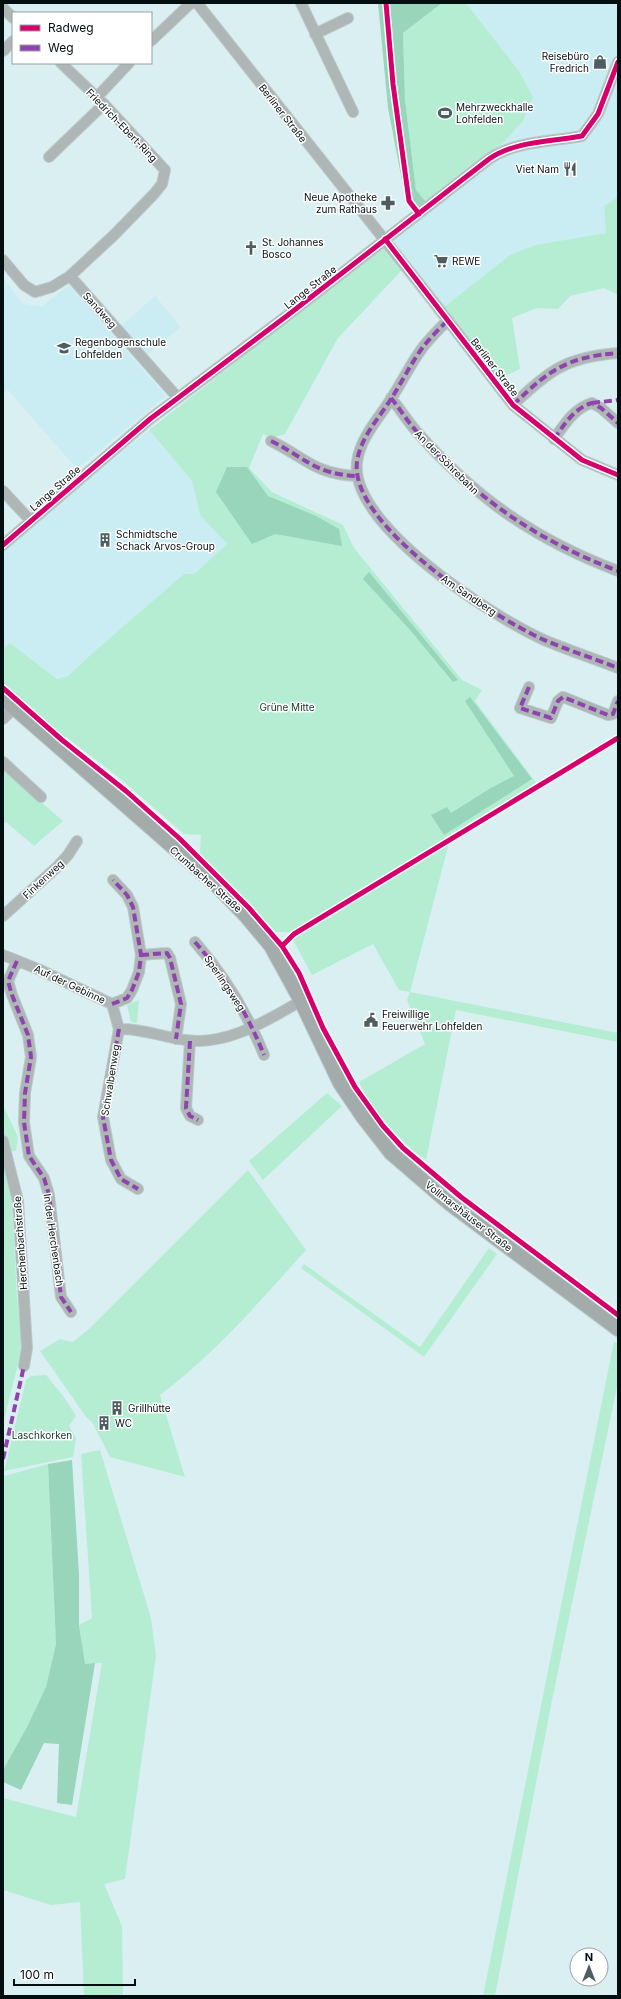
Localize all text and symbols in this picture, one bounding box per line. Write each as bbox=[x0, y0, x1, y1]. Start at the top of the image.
legend bbox=[12, 12, 152, 64]
text: Radweg bbox=[48, 20, 94, 35]
text: Weg bbox=[48, 40, 74, 55]
place label: Reisebüro Fredrich bbox=[542, 50, 589, 74]
shop icon: Reisebüro Fredrich bbox=[592, 54, 608, 70]
street label: Berliner Straße bbox=[257, 82, 310, 145]
street label: Friedrich-Ebert-Ring bbox=[84, 86, 160, 164]
place label: Mehrzweckhalle Lohfelden bbox=[456, 101, 533, 125]
sports icon: Mehrzweckhalle Lohfelden bbox=[437, 105, 453, 121]
restaurant icon: Viet Nam bbox=[562, 161, 578, 177]
place label: Viet Nam bbox=[516, 163, 559, 175]
place label: Neue Apotheke zum Rathaus bbox=[304, 191, 377, 215]
pharmacy icon: Neue Apotheke zum Rathaus bbox=[380, 195, 396, 211]
place label: St. Johannes Bosco bbox=[262, 236, 324, 260]
church icon: St. Johannes Bosco bbox=[243, 240, 259, 256]
supermarket icon: REWE bbox=[433, 253, 449, 269]
place label: REWE bbox=[452, 255, 480, 267]
street label: Lange Straße bbox=[281, 263, 339, 311]
street label: Sandweg bbox=[81, 290, 119, 330]
place label: Regenbogenschule Lohfelden bbox=[75, 336, 166, 360]
street label: Berliner Straße bbox=[469, 336, 522, 399]
school or university icon: Regenbogenschule Lohfelden bbox=[56, 340, 72, 356]
street label: An der Söhrebahn bbox=[413, 428, 482, 497]
street label: Lange Straße bbox=[27, 463, 83, 513]
place label: Schmidtsche Schack Arvos-Group bbox=[116, 528, 215, 552]
building icon: Schmidtsche Schack Arvos-Group bbox=[97, 532, 113, 548]
street label: Am Sandberg bbox=[439, 572, 499, 618]
park label: Grüne Mitte bbox=[259, 701, 315, 713]
street label: Crumbacher Straße bbox=[168, 844, 245, 915]
street label: Finkenweg bbox=[20, 857, 66, 901]
street label: Sperlingsweg bbox=[202, 953, 248, 1013]
street label: Auf der Gebinne bbox=[32, 962, 108, 1006]
place label: Freiwillige Feuerwehr Lohfelden bbox=[382, 1008, 482, 1032]
public building icon: Freiwillige Feuerwehr Lohfelden bbox=[363, 1012, 379, 1028]
street label: Schwalbenweg bbox=[98, 1043, 122, 1117]
street label: Vollmarshäuser Straße bbox=[423, 1178, 515, 1254]
street label: In der Herchenbach bbox=[42, 1193, 66, 1287]
street label: Herchenbachstraße bbox=[11, 1196, 29, 1290]
building icon: Grillhütte bbox=[109, 1400, 125, 1416]
place label: Grillhütte bbox=[128, 1402, 171, 1414]
building icon: WC bbox=[96, 1415, 112, 1431]
place label: WC bbox=[115, 1417, 132, 1429]
park label: Laschkorken bbox=[12, 1429, 72, 1441]
north arrow bbox=[569, 1947, 609, 1987]
text: N bbox=[585, 1950, 593, 1964]
scale bar bbox=[14, 1961, 135, 1987]
text: 100 m bbox=[20, 1967, 54, 1982]

